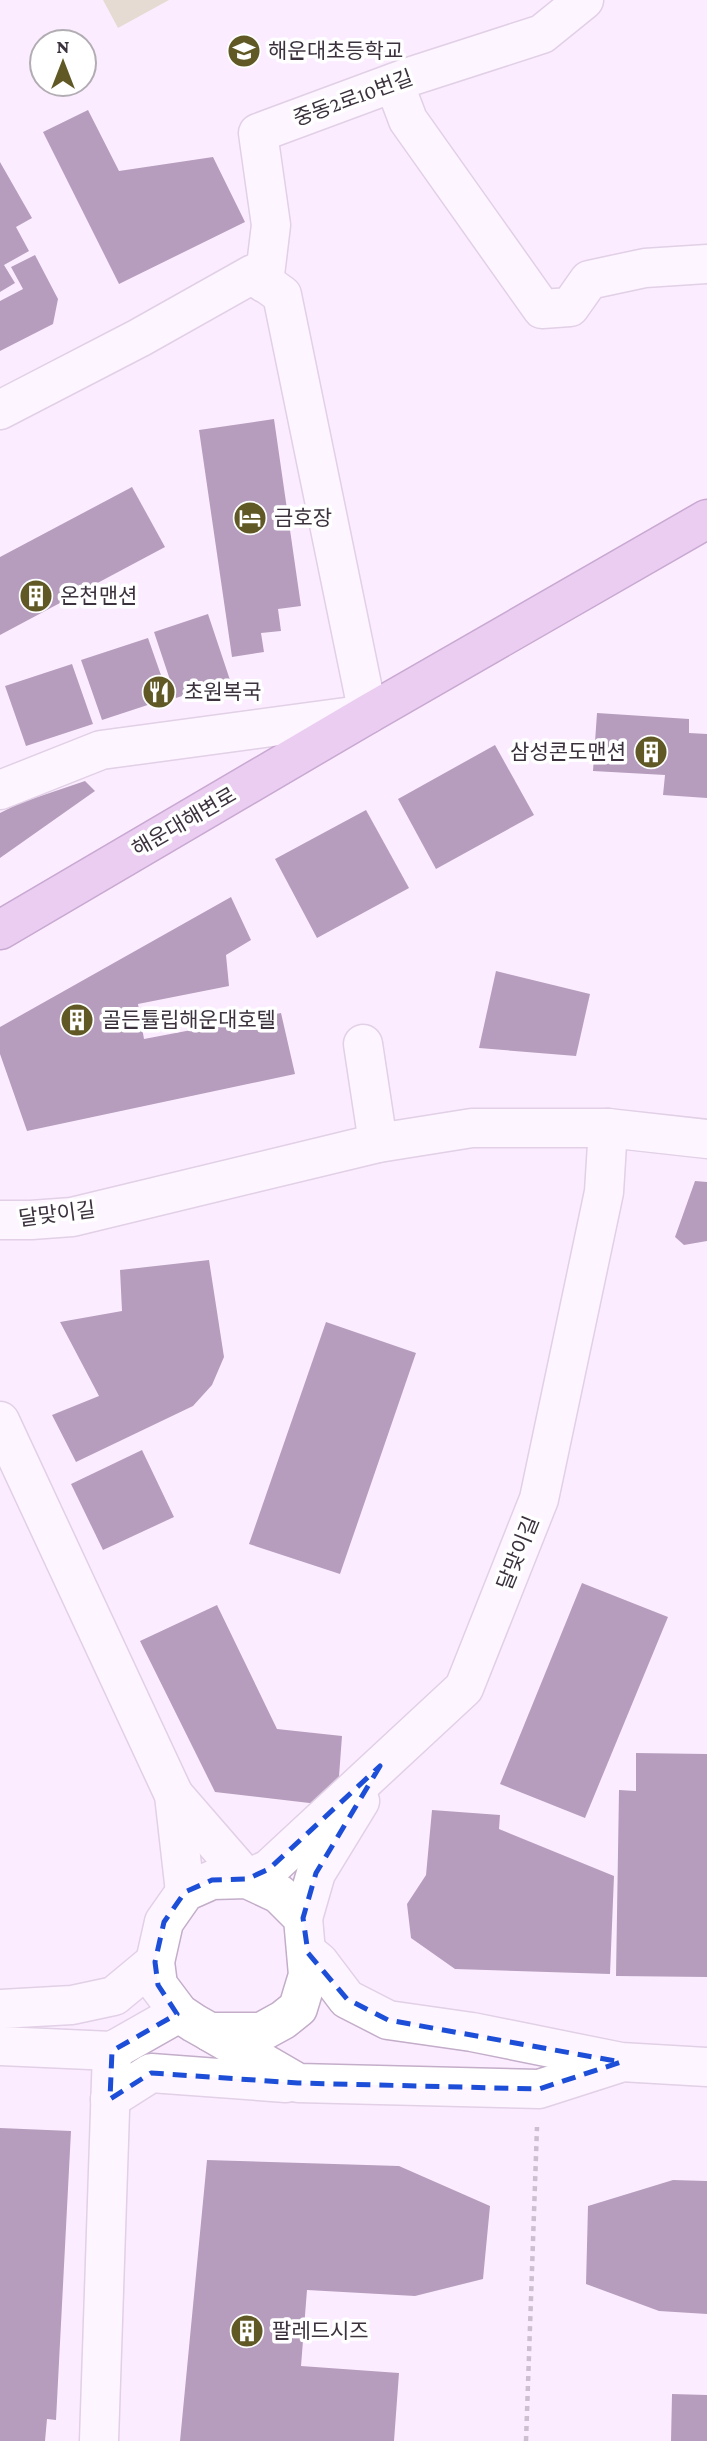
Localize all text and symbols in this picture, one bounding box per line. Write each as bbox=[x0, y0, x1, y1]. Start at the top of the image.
north arrow bbox=[28, 28, 98, 98]
school or university icon: 해운대초등학교 bbox=[225, 32, 263, 70]
text: N bbox=[57, 36, 70, 57]
place label: 해운대초등학교 bbox=[268, 39, 403, 63]
street label: 중동2로10번길 bbox=[290, 65, 416, 131]
hotel icon: 금호장 bbox=[231, 499, 269, 537]
place label: 금호장 bbox=[274, 506, 332, 530]
building icon: 온천맨션 bbox=[17, 577, 55, 615]
place label: 온천맨션 bbox=[60, 584, 137, 608]
restaurant icon: 초원복국 bbox=[140, 673, 178, 711]
place label: 초원복국 bbox=[184, 680, 261, 704]
building icon: 삼성콘도맨션 bbox=[632, 733, 670, 771]
place label: 삼성콘도맨션 bbox=[510, 740, 626, 764]
street label: 해운대해변로 bbox=[128, 783, 240, 861]
building icon: 골든튤립해운대호텔 bbox=[58, 1001, 96, 1039]
place label: 골든튤립해운대호텔 bbox=[102, 1008, 276, 1032]
street label: 달맞이길 bbox=[17, 1197, 97, 1231]
street label: 달맞이길 bbox=[492, 1513, 544, 1593]
building icon: 팔레드시즈 bbox=[228, 2312, 266, 2350]
place label: 팔레드시즈 bbox=[272, 2319, 369, 2343]

